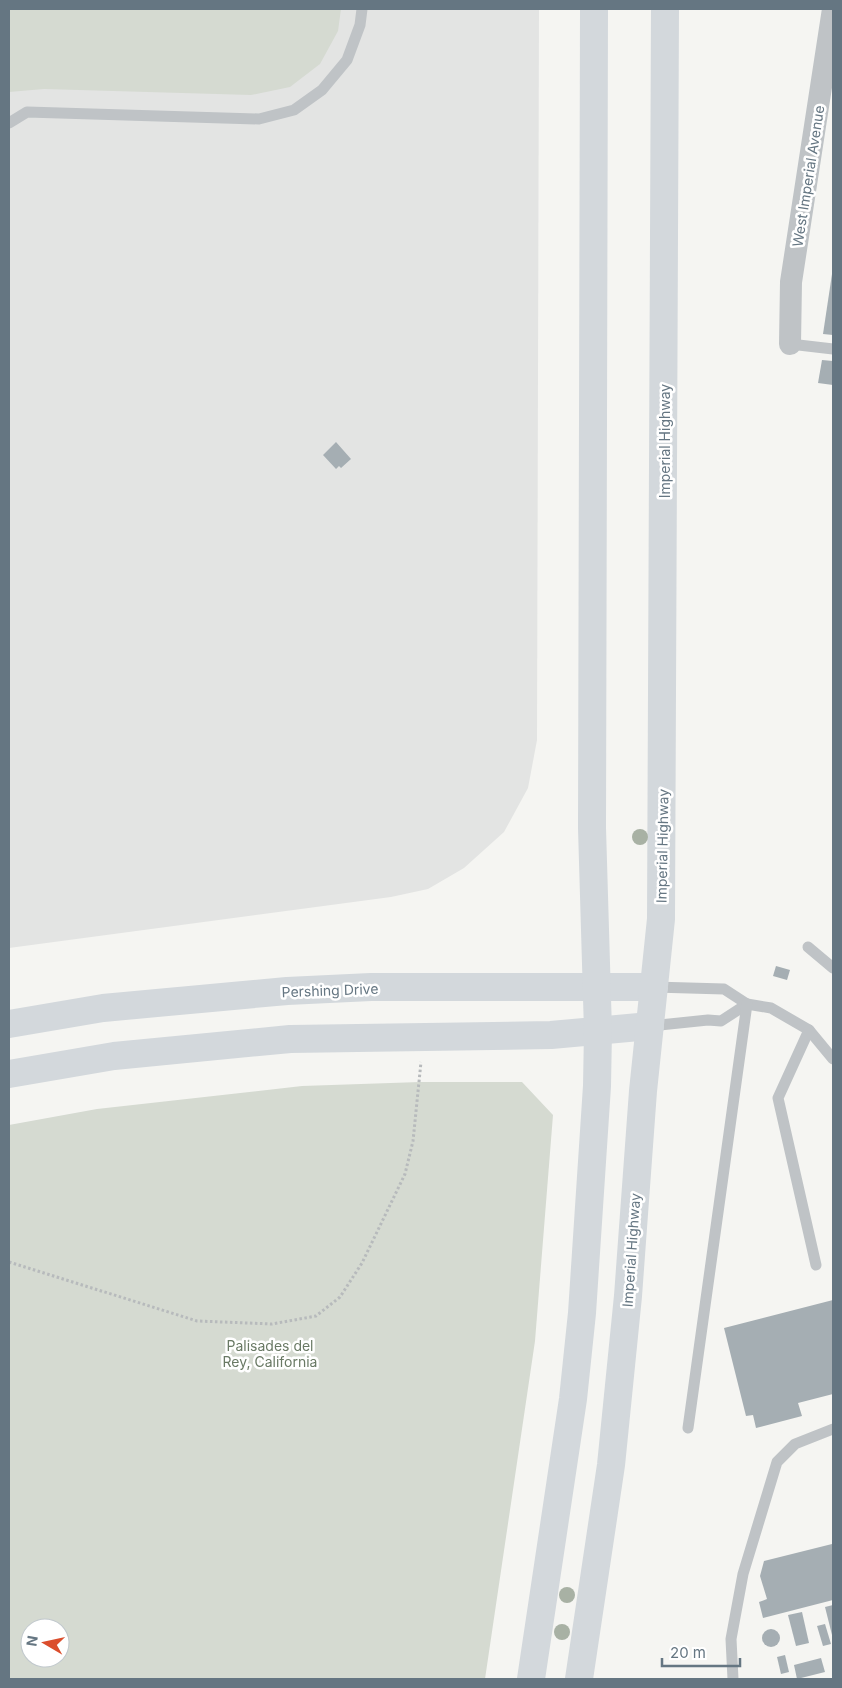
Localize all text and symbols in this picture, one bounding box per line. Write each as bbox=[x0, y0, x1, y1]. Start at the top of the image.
street label: West Imperial Avenue bbox=[788, 104, 828, 248]
street label: Imperial Highway bbox=[656, 384, 673, 498]
street label: Imperial Highway bbox=[653, 788, 671, 903]
street label: Pershing Drive bbox=[281, 980, 379, 1000]
street label: Imperial Highway bbox=[619, 1192, 643, 1308]
park label: Palisades del Rey, California bbox=[223, 1337, 317, 1370]
north arrow bbox=[20, 1618, 70, 1668]
text: N bbox=[22, 1634, 41, 1647]
scale bar bbox=[662, 1636, 740, 1668]
text: 20 m bbox=[670, 1643, 706, 1662]

